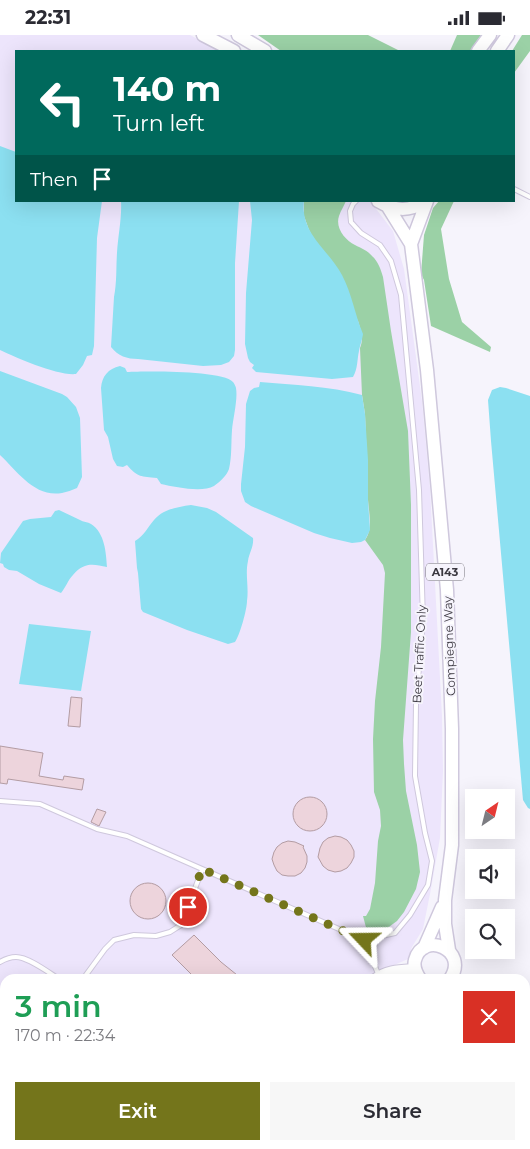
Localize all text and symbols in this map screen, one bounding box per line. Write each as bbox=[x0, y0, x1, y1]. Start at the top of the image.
text: 22:31 bbox=[25, 6, 71, 29]
text: 140 m bbox=[113, 67, 221, 110]
icon: left bbox=[30, 70, 95, 135]
text: Turn left bbox=[113, 110, 205, 137]
icon: arrive bbox=[88, 165, 116, 193]
text: Then bbox=[30, 168, 78, 191]
road number: A143 bbox=[426, 563, 464, 581]
street label: Compiegne Way bbox=[440, 595, 458, 696]
street label: Beet Traffic Only bbox=[409, 604, 429, 704]
north arrow bbox=[465, 789, 515, 839]
map controls bbox=[465, 789, 515, 959]
button: sound bbox=[465, 849, 515, 899]
pin bbox=[167, 886, 209, 928]
icon: arrive bbox=[174, 893, 202, 921]
button: search bbox=[465, 909, 515, 959]
position arrow bbox=[337, 913, 389, 965]
text: 3 min bbox=[15, 988, 102, 1025]
button: close bbox=[463, 991, 515, 1043]
text: 170 m · 22:34 bbox=[15, 1026, 115, 1045]
button: Exit bbox=[15, 1082, 260, 1140]
button: Share bbox=[270, 1082, 515, 1140]

